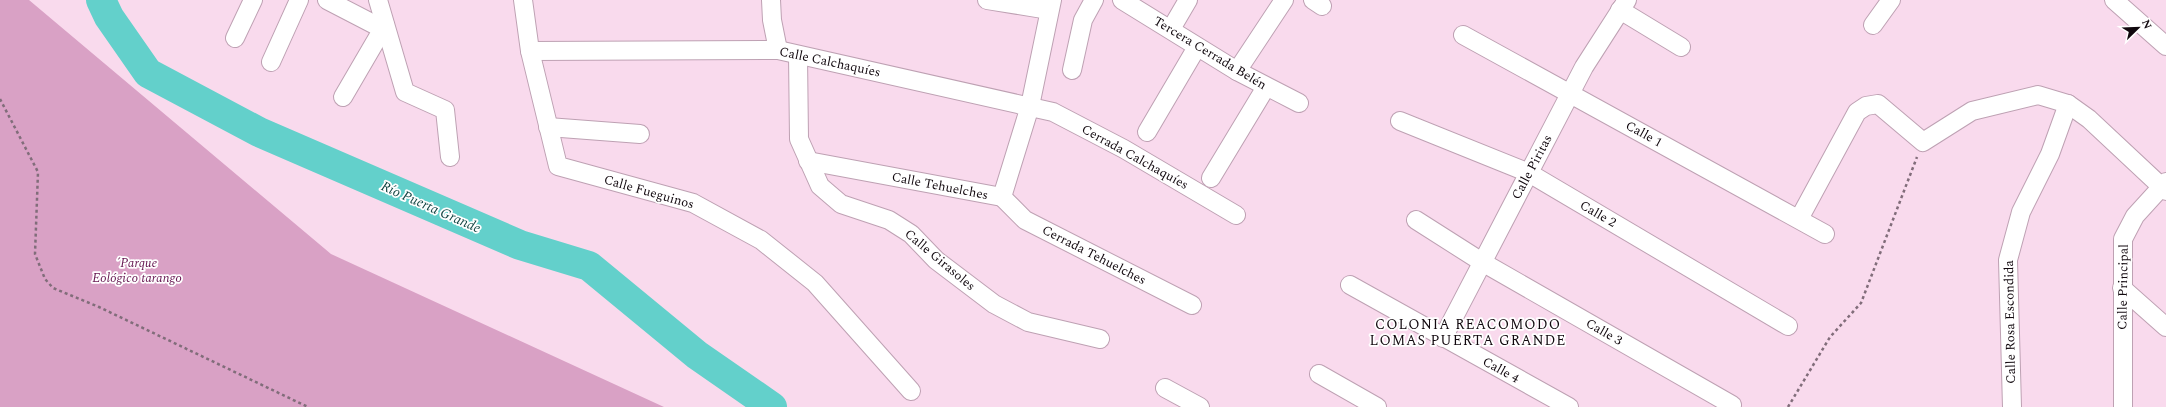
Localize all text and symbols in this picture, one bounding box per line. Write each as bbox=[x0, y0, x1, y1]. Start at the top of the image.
north arrow bbox=[2118, 8, 2158, 48]
street label: Tercera Cerrada Belén bbox=[1150, 11, 1271, 95]
text: N bbox=[2137, 17, 2156, 32]
street label: Calle Calchaquíes bbox=[778, 42, 882, 82]
street label: Calle 1 bbox=[1622, 116, 1666, 152]
street label: Cerrada Calchaquíes bbox=[1078, 119, 1192, 195]
street label: Calle Piritas bbox=[1506, 131, 1558, 203]
street label: Calle Tehuelches bbox=[890, 167, 990, 205]
street label: Calle Fueguinos bbox=[602, 170, 696, 214]
water label: Río Puerta Grande bbox=[378, 176, 484, 238]
street label: Calle 2 bbox=[1576, 195, 1620, 233]
street label: Cerrada Tehuelches bbox=[1038, 220, 1150, 290]
street label: Calle Girasoles bbox=[900, 224, 980, 296]
street label: Calle Principal bbox=[2112, 244, 2134, 330]
park label: ´Parque Eológico tarango bbox=[92, 253, 182, 288]
street label: Calle Rosa Escondida bbox=[1999, 259, 2021, 384]
street label: Calle 3 bbox=[1582, 313, 1626, 351]
district label: COLONIA REACOMODO LOMAS PUERTA GRANDE bbox=[1370, 314, 1566, 351]
street label: Calle 4 bbox=[1479, 352, 1524, 389]

